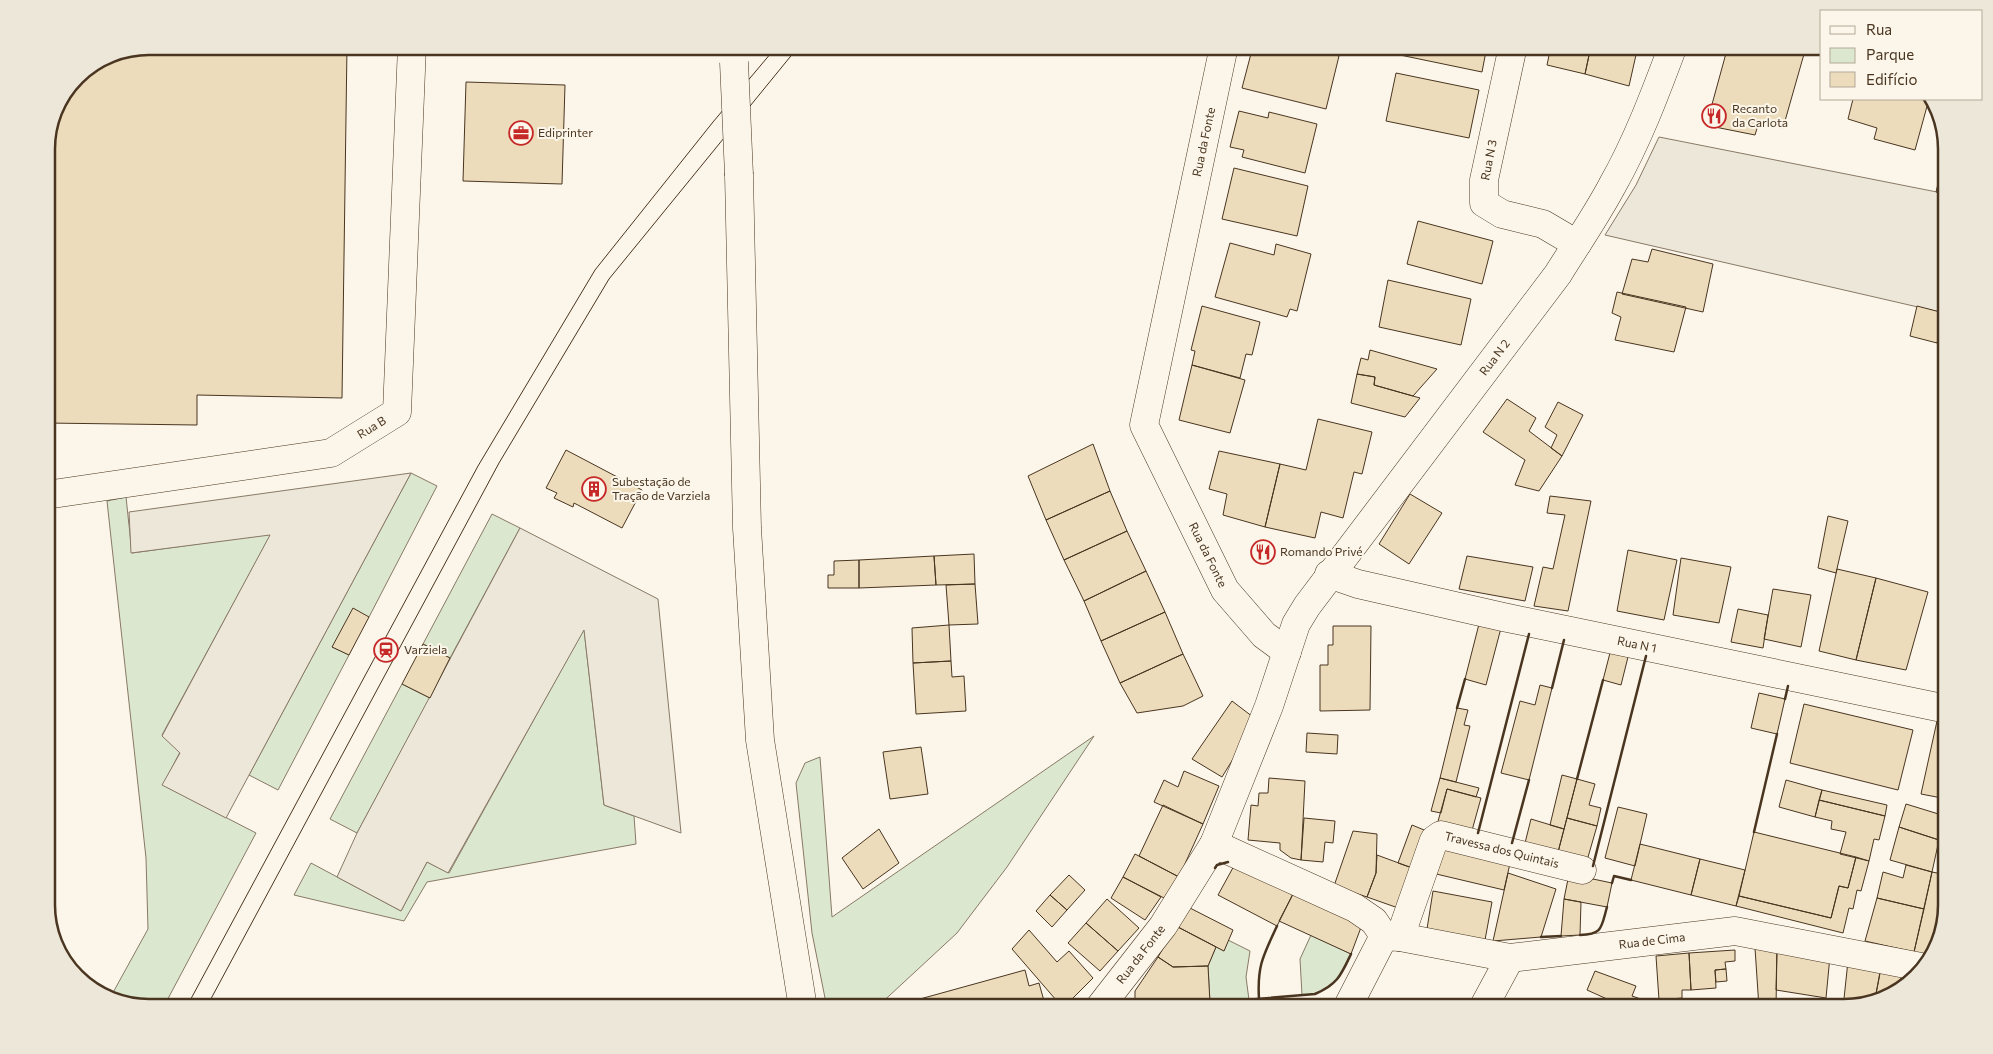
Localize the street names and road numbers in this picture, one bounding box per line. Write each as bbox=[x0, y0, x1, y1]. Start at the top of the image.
street label: Rua da Fonte bbox=[1189, 106, 1217, 178]
street label: Rua N 3 bbox=[1477, 138, 1499, 181]
street label: Rua N 2 bbox=[1476, 336, 1512, 378]
street label: Rua B bbox=[354, 413, 388, 441]
street label: Rua da Fonte bbox=[1187, 520, 1230, 589]
street label: Rua N 1 bbox=[1616, 633, 1658, 655]
street label: Travessa dos Quintais bbox=[1443, 828, 1561, 870]
street label: Rua da Fonte bbox=[1113, 922, 1167, 986]
street label: Rua de Cima bbox=[1618, 929, 1686, 951]

